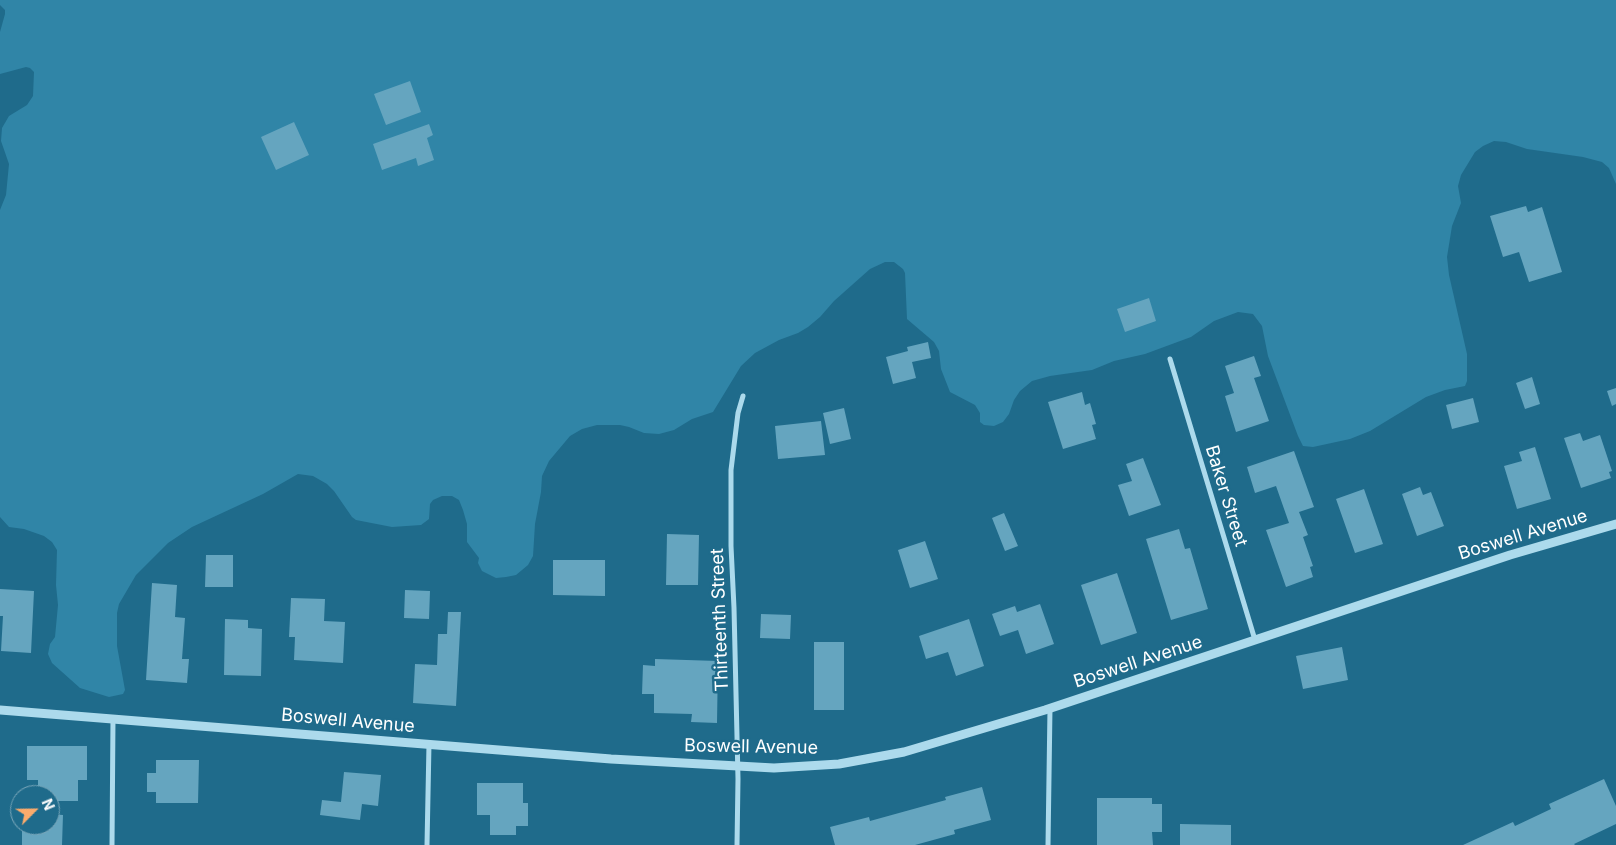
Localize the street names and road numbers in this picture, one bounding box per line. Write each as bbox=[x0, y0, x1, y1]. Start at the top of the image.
street label: Baker Street bbox=[1200, 443, 1252, 549]
street label: Boswell Avenue bbox=[1456, 505, 1590, 565]
street label: Thirteenth Street bbox=[707, 548, 733, 692]
street label: Boswell Avenue bbox=[1071, 631, 1205, 693]
street label: Boswell Avenue bbox=[280, 704, 416, 738]
street label: Boswell Avenue bbox=[684, 735, 818, 759]

